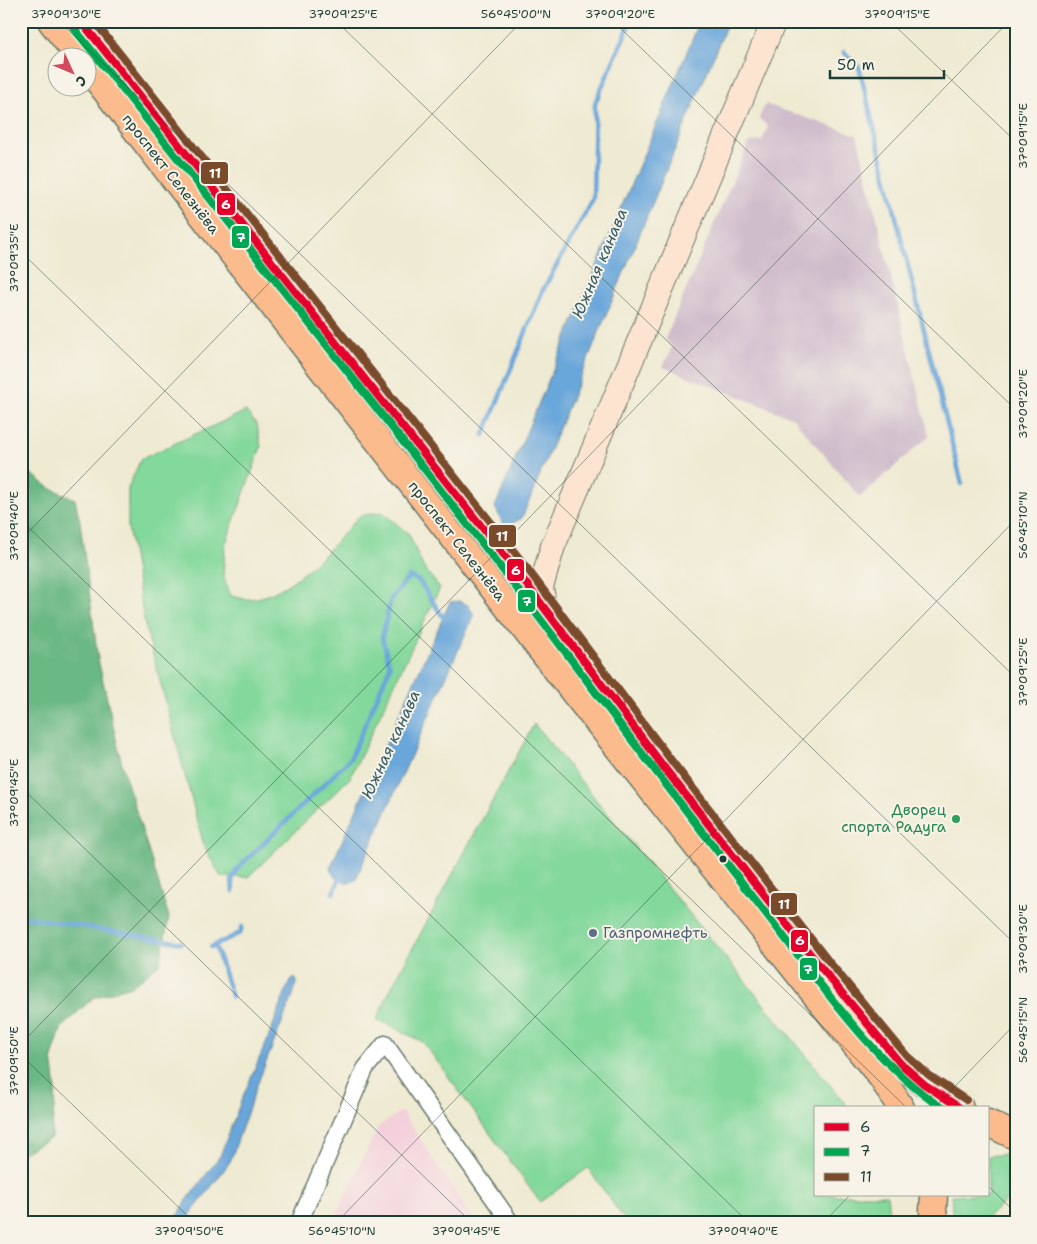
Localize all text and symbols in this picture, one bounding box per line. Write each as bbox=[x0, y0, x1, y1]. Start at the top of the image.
text: 37°09'30"E bbox=[31, 6, 101, 22]
text: 37°09'25"E bbox=[309, 6, 377, 22]
text: 56°45'00"N bbox=[481, 6, 551, 22]
text: 37°09'20"E bbox=[585, 6, 655, 22]
text: 37°09'15"E bbox=[864, 6, 930, 22]
north arrow bbox=[48, 48, 98, 98]
scale bar bbox=[830, 48, 943, 80]
text: 50 m bbox=[837, 55, 875, 75]
text: С bbox=[72, 72, 91, 90]
text: 37°09'15"E bbox=[1015, 103, 1031, 169]
street label: проспект Селезнёва bbox=[118, 110, 225, 239]
line badge: 11 bbox=[200, 161, 229, 185]
text: 11 bbox=[209, 164, 221, 182]
line badge: 6 bbox=[216, 192, 236, 216]
text: 6 bbox=[221, 195, 231, 213]
water label: Южная канава bbox=[567, 205, 632, 321]
text: 37°09'35"E bbox=[6, 224, 22, 292]
line badge: 7 bbox=[231, 225, 250, 249]
text: 7 bbox=[236, 228, 246, 246]
text: 37°09'20"E bbox=[1015, 369, 1031, 439]
street label: проспект Селезнёва bbox=[404, 477, 511, 606]
text: 37°09'40"E bbox=[6, 491, 22, 561]
text: 56°45'10"N bbox=[1015, 491, 1031, 559]
line badge: 11 bbox=[488, 524, 517, 548]
text: 11 bbox=[496, 527, 508, 545]
line badge: 6 bbox=[506, 558, 525, 582]
text: 6 bbox=[511, 561, 521, 579]
line badge: 7 bbox=[517, 589, 536, 613]
text: 7 bbox=[522, 592, 532, 610]
text: 37°09'25"E bbox=[1015, 638, 1031, 706]
water label: Южная канава bbox=[356, 687, 425, 802]
text: 37°09'45"E bbox=[6, 759, 22, 827]
place label: Дворец спорта Радуга bbox=[841, 800, 947, 837]
marker: Дворец спорта Радуга bbox=[950, 813, 962, 825]
unlabelled marker bbox=[718, 854, 728, 864]
line badge: 11 bbox=[770, 892, 798, 916]
text: 11 bbox=[778, 895, 790, 913]
text: 37°09'30"E bbox=[1015, 904, 1031, 974]
place label: Газпромнефть bbox=[603, 923, 708, 943]
marker: Газпромнефть bbox=[587, 927, 599, 939]
line badge: 6 bbox=[790, 929, 809, 953]
text: 6 bbox=[795, 931, 805, 949]
line badge: 7 bbox=[799, 957, 818, 981]
text: 7 bbox=[803, 960, 813, 978]
text: 56°45'15"N bbox=[1015, 997, 1031, 1063]
text: 37°09'50"E bbox=[6, 1026, 22, 1096]
legend bbox=[814, 1106, 990, 1196]
text: 6 bbox=[860, 1117, 871, 1137]
text: 7 bbox=[860, 1141, 871, 1161]
text: 11 bbox=[860, 1167, 872, 1187]
text: 37°09'50"E bbox=[154, 1223, 224, 1239]
text: 56°45'10"N bbox=[308, 1223, 376, 1239]
text: 37°09'45"E bbox=[432, 1223, 500, 1239]
text: 37°09'40"E bbox=[708, 1223, 778, 1239]

